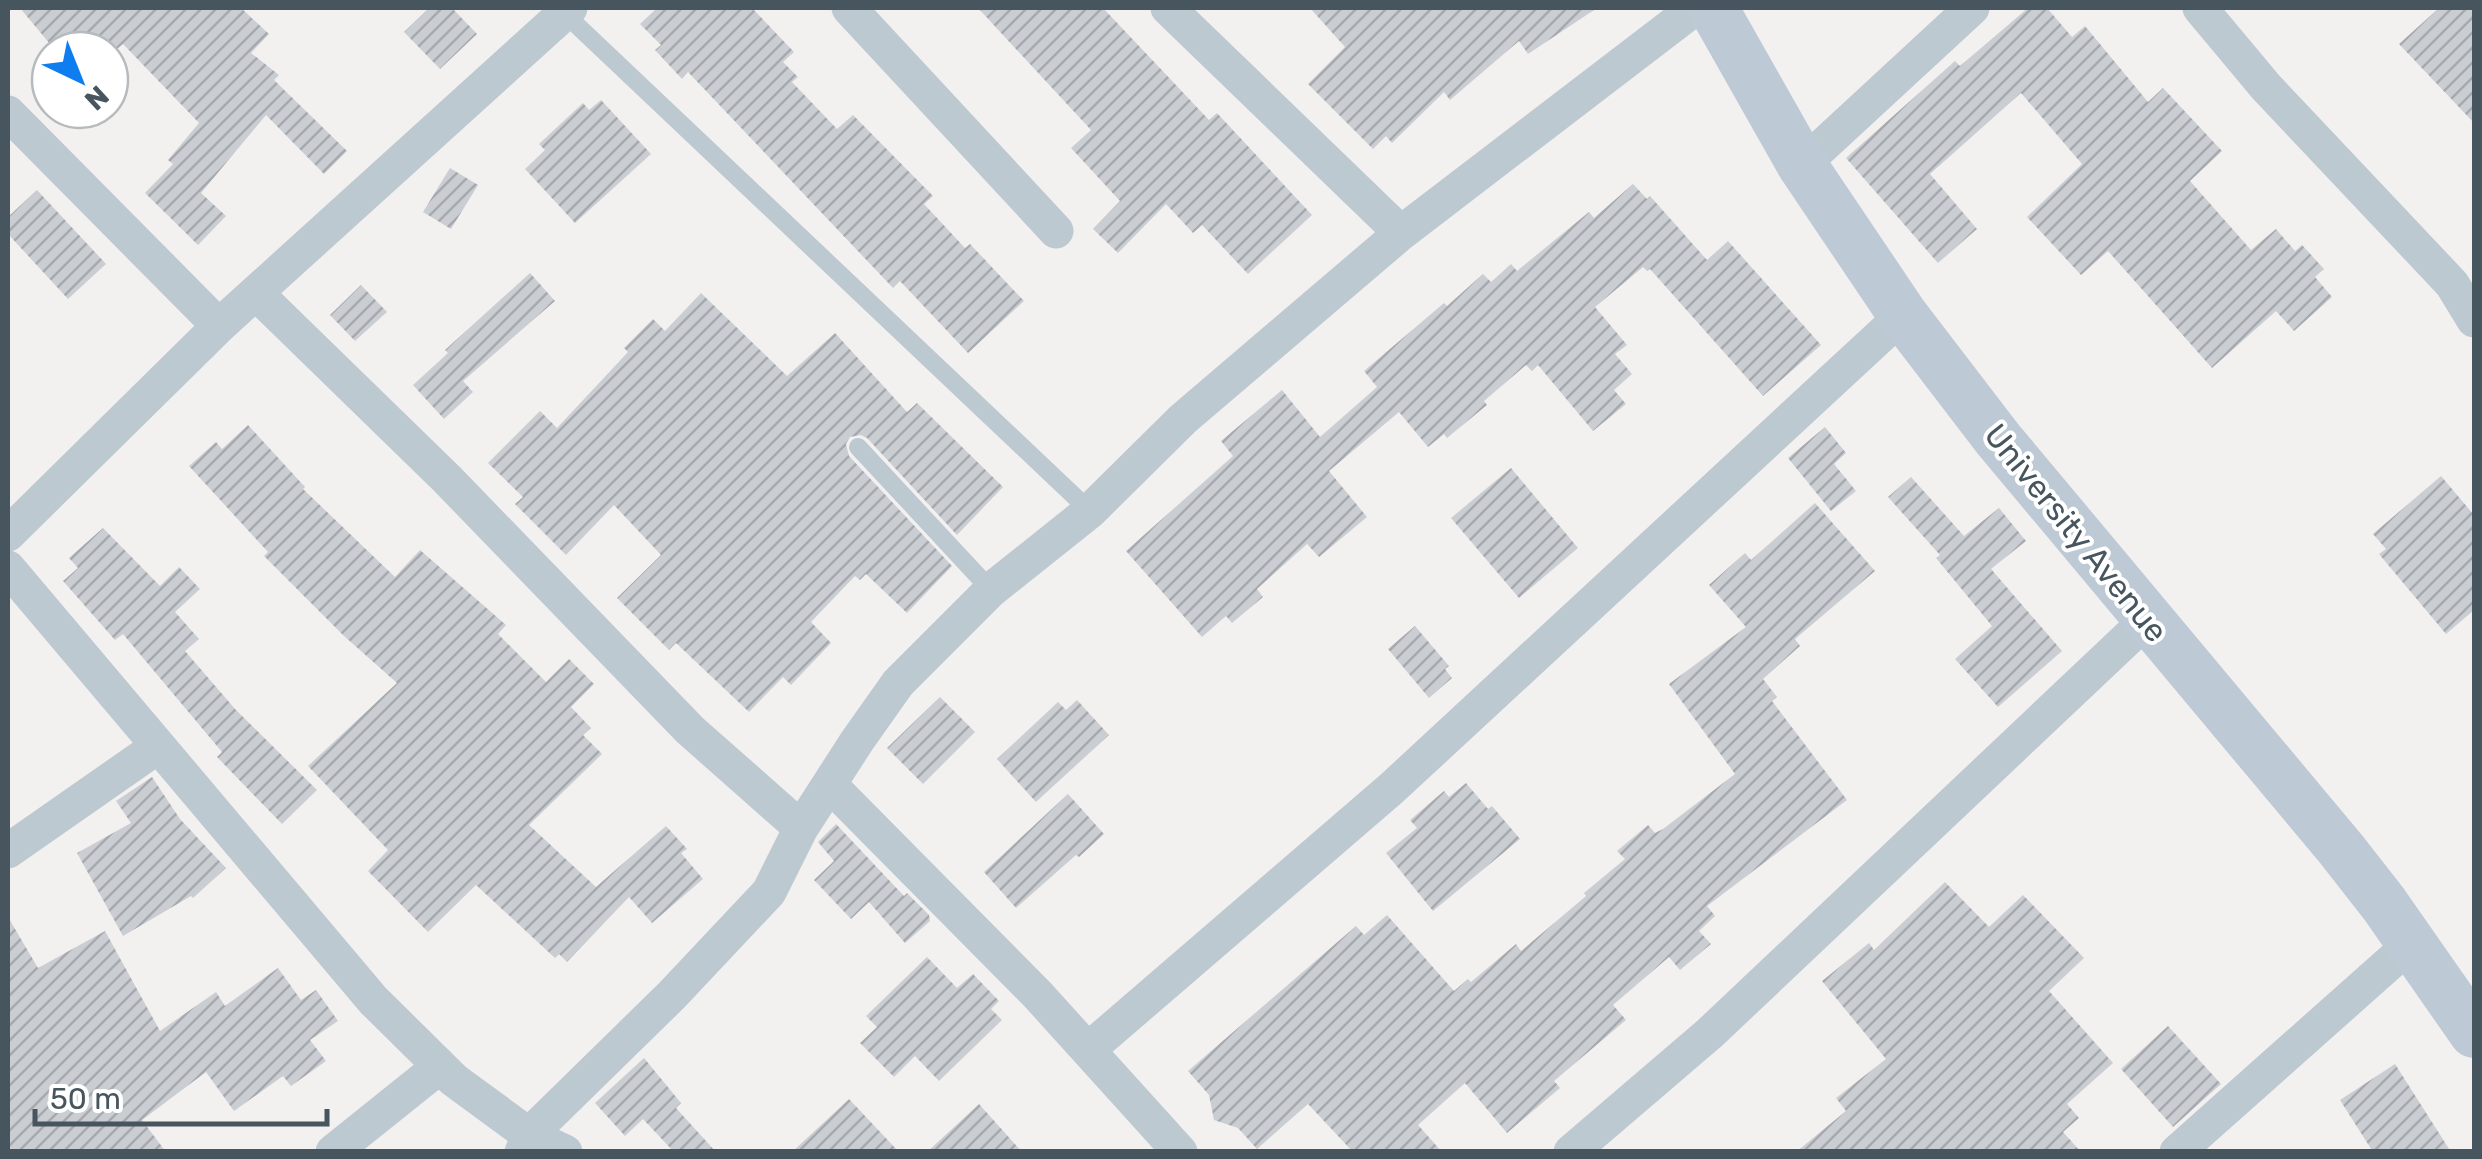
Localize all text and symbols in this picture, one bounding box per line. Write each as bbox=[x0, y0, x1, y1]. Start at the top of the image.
north arrow bbox=[30, 30, 130, 130]
text: N bbox=[78, 79, 115, 117]
street label: University Avenue bbox=[1977, 416, 2175, 650]
scale bar bbox=[35, 1064, 328, 1126]
text: 50 m bbox=[50, 1081, 121, 1117]

